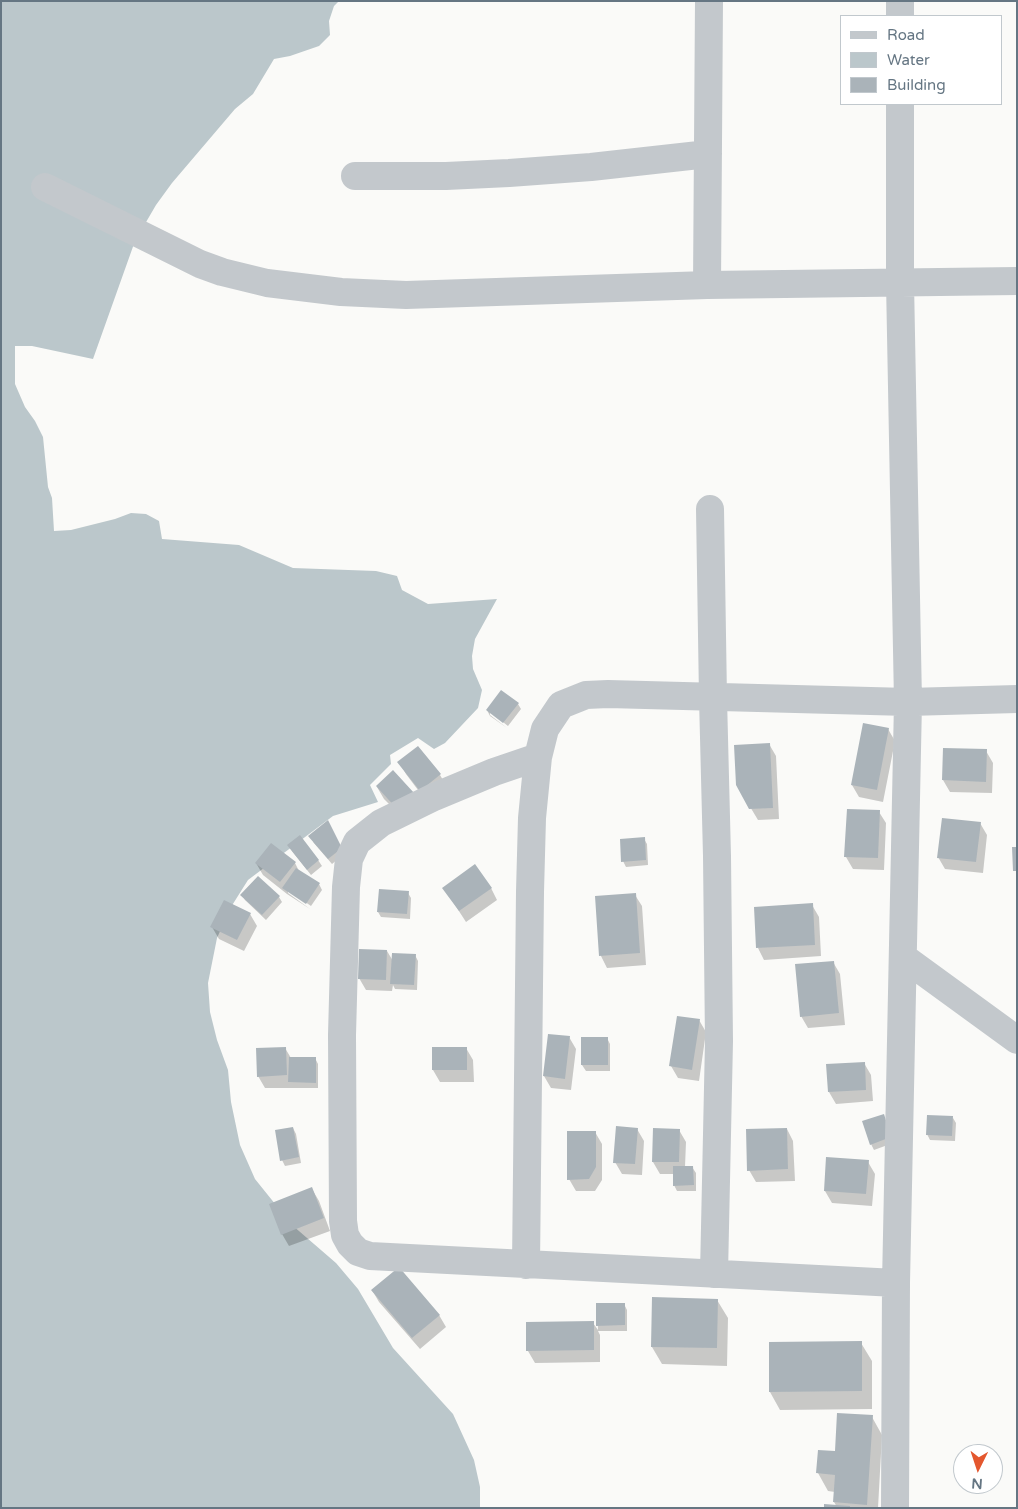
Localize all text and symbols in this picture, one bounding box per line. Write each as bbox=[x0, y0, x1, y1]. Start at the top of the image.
legend bbox=[840, 15, 1003, 105]
text: Road bbox=[887, 26, 925, 44]
text: Water bbox=[887, 51, 930, 69]
text: Building bbox=[887, 76, 946, 94]
north arrow bbox=[953, 1444, 1003, 1494]
text: N bbox=[971, 1475, 983, 1492]

